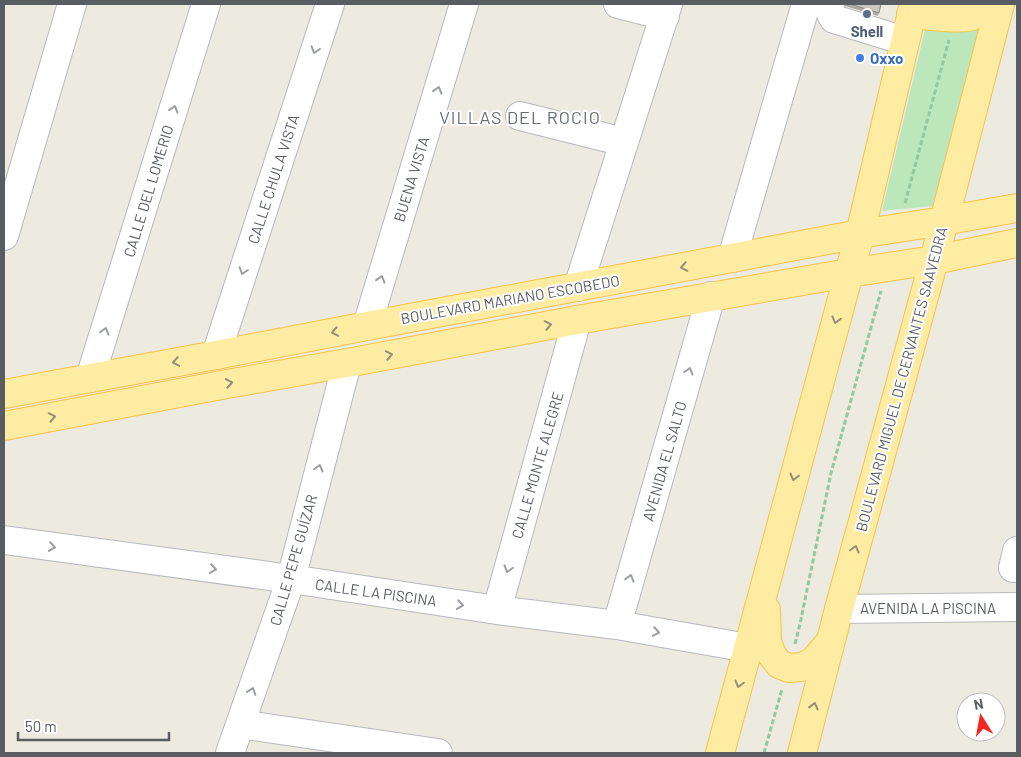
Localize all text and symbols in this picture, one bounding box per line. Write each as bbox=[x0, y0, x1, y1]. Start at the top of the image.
marker: Shell bbox=[861, 8, 873, 20]
place label: Shell bbox=[851, 22, 883, 40]
one-way arrow bbox=[311, 45, 321, 54]
place label: Oxxo bbox=[870, 49, 903, 67]
marker: Oxxo bbox=[854, 52, 866, 64]
one-way arrow bbox=[433, 86, 443, 95]
one-way arrow bbox=[168, 105, 178, 114]
district label: VILLAS DEL ROCIO bbox=[439, 106, 601, 128]
street label: CALLE CHULA VISTA bbox=[244, 112, 302, 246]
street label: CALLE DEL LOMERIO bbox=[119, 123, 177, 259]
street label: BUENA VISTA bbox=[389, 134, 433, 224]
street label: BOULEVARD MIGUEL DE CERVANTES SAAVEDRA bbox=[852, 225, 950, 533]
one-way arrow bbox=[680, 261, 689, 271]
one-way arrow bbox=[239, 267, 249, 275]
street label: BOULEVARD MARIANO ESCOBEDO bbox=[399, 271, 621, 327]
one-way arrow bbox=[376, 275, 386, 284]
one-way arrow bbox=[831, 315, 842, 324]
one-way arrow bbox=[544, 321, 553, 331]
one-way arrow bbox=[331, 326, 340, 336]
one-way arrow bbox=[99, 327, 109, 336]
one-way arrow bbox=[384, 351, 393, 361]
one-way arrow bbox=[171, 357, 180, 367]
one-way arrow bbox=[684, 367, 694, 376]
one-way arrow bbox=[224, 379, 233, 389]
street label: CALLE MONTE ALEGRE bbox=[507, 389, 567, 541]
street label: AVENIDA EL SALTO bbox=[638, 399, 690, 523]
one-way arrow bbox=[47, 413, 56, 423]
one-way arrow bbox=[314, 465, 324, 473]
one-way arrow bbox=[790, 472, 800, 480]
street label: CALLE PEPE GUÍZAR bbox=[266, 492, 320, 628]
one-way arrow bbox=[48, 541, 56, 552]
one-way arrow bbox=[850, 545, 860, 553]
one-way arrow bbox=[209, 563, 217, 574]
one-way arrow bbox=[503, 565, 514, 573]
one-way arrow bbox=[624, 573, 635, 582]
street label: CALLE LA PISCINA bbox=[314, 575, 438, 609]
one-way arrow bbox=[456, 599, 465, 609]
street label: AVENIDA LA PISCINA bbox=[860, 599, 996, 617]
one-way arrow bbox=[652, 626, 660, 636]
one-way arrow bbox=[734, 680, 744, 688]
one-way arrow bbox=[246, 687, 256, 696]
north arrow bbox=[956, 692, 1006, 742]
text: N bbox=[972, 695, 985, 713]
one-way arrow bbox=[808, 702, 819, 711]
scale bar bbox=[18, 710, 169, 742]
text: 50 m bbox=[25, 717, 57, 735]

